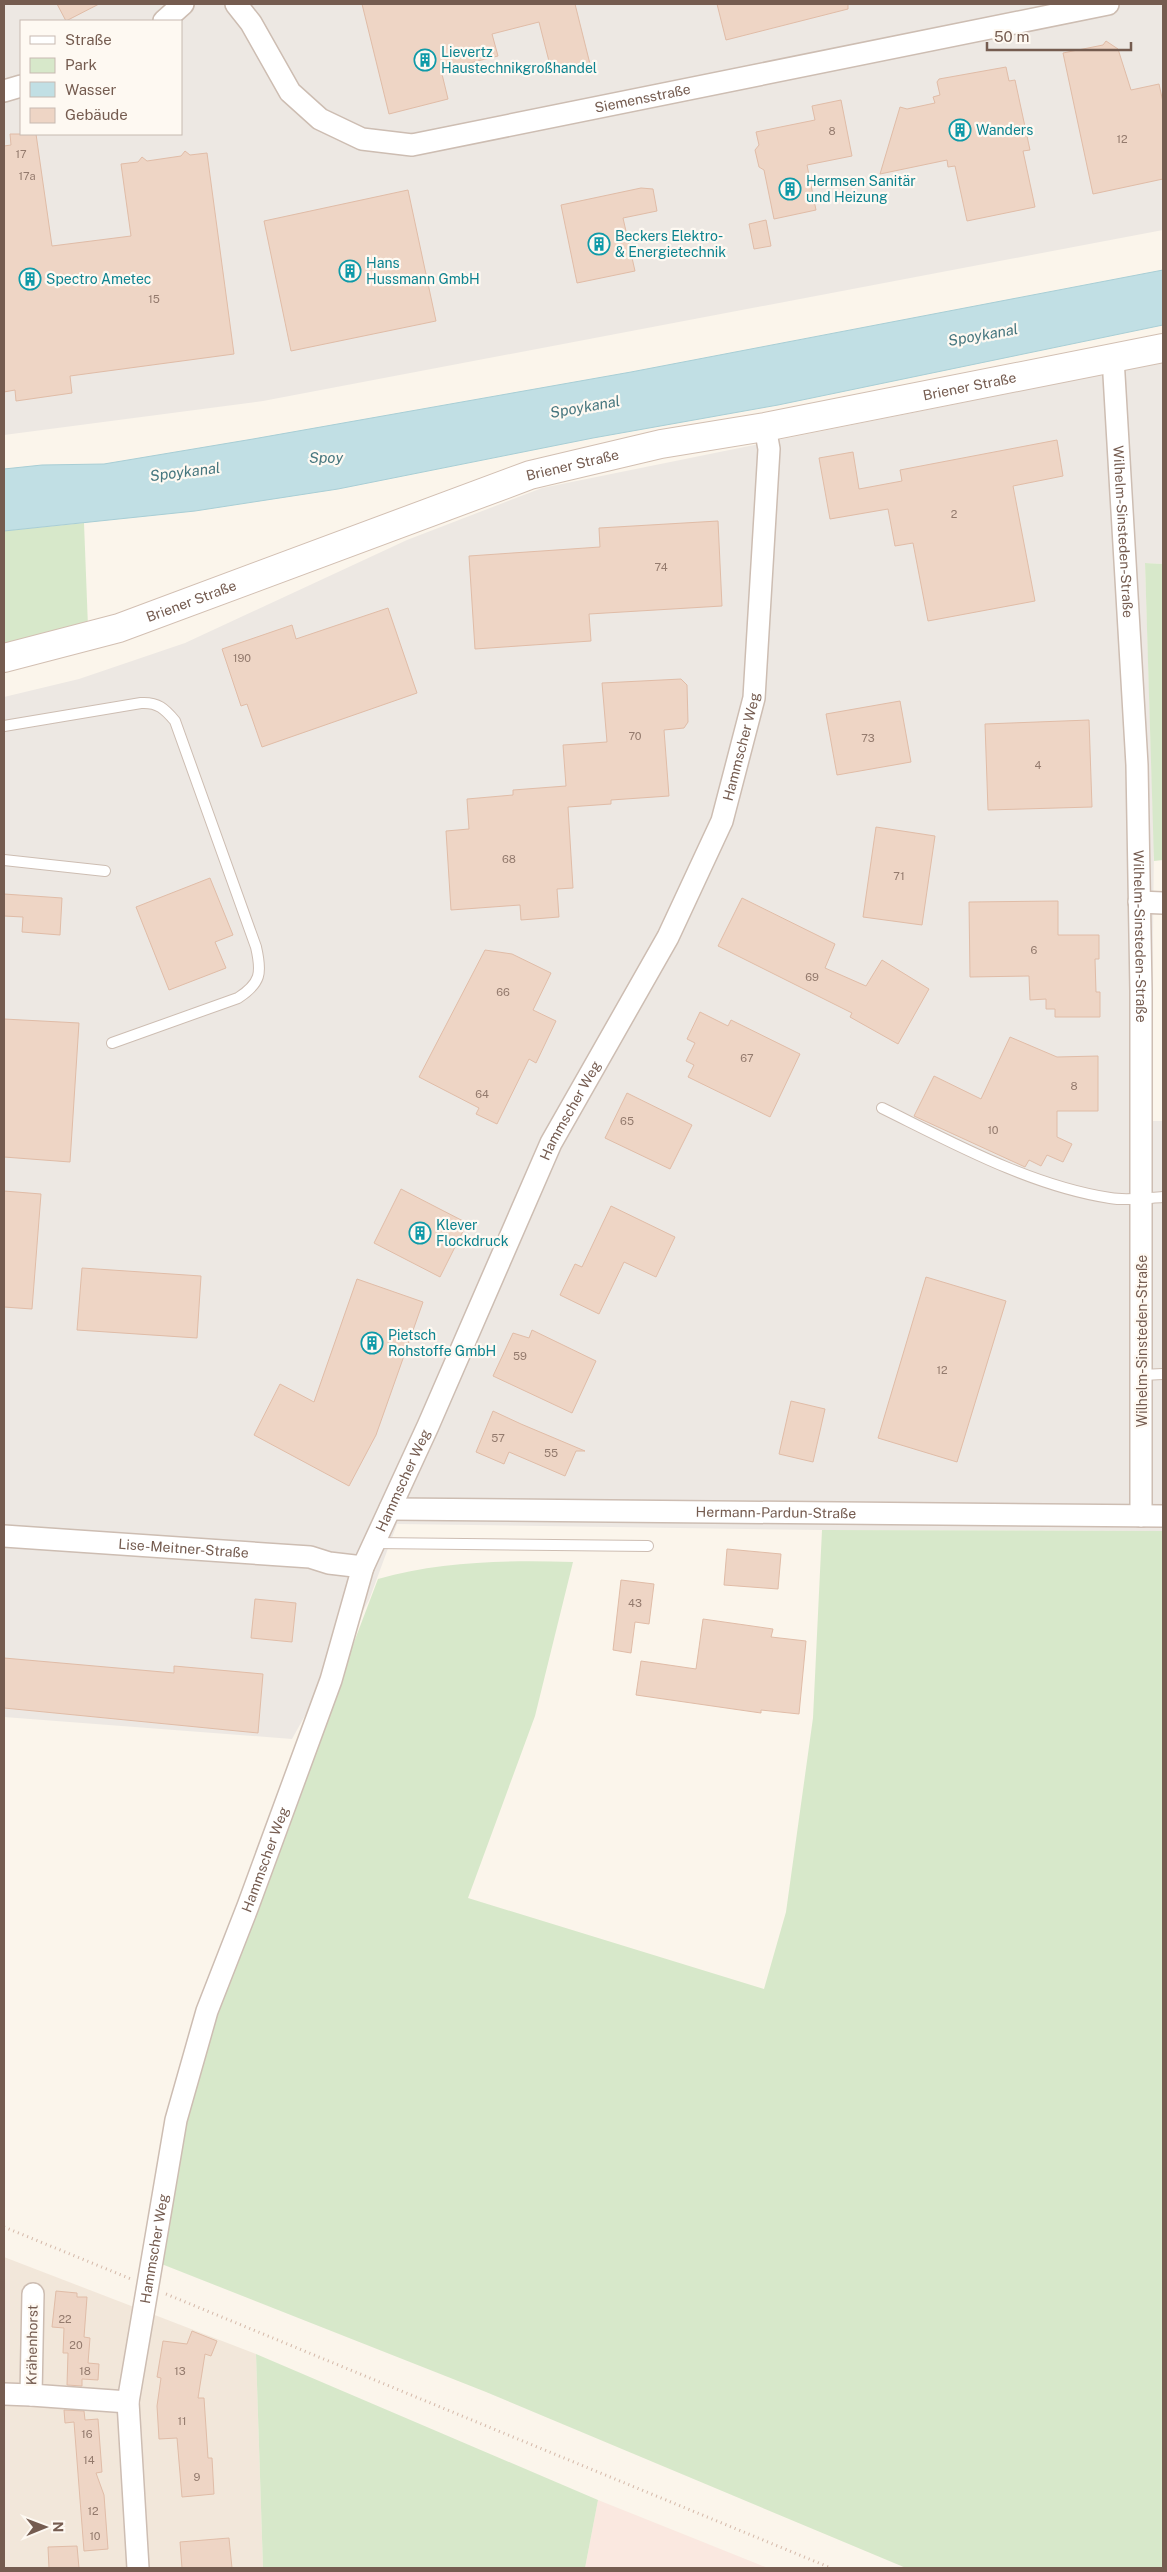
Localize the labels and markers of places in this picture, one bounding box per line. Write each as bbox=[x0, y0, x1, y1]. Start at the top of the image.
place label: Lievertz Haustechnikgroßhandel bbox=[441, 44, 597, 76]
building icon: Lievertz Haustechnikgroßhandel bbox=[413, 48, 437, 72]
building icon: Wanders bbox=[948, 118, 972, 142]
place label: Wanders bbox=[976, 122, 1033, 138]
place label: Hermsen Sanitär und Heizung bbox=[806, 173, 916, 205]
building icon: Hermsen Sanitär und Heizung bbox=[778, 177, 802, 201]
place label: Beckers Elektro- & Energietechnik bbox=[615, 228, 726, 260]
building icon: Beckers Elektro- & Energietechnik bbox=[587, 232, 611, 256]
place label: Hans Hussmann GmbH bbox=[366, 255, 480, 287]
building icon: Hans Hussmann GmbH bbox=[338, 259, 362, 283]
building icon: Spectro Ametec bbox=[18, 267, 42, 291]
place label: Spectro Ametec bbox=[46, 271, 151, 287]
place label: Klever Flockdruck bbox=[436, 1217, 509, 1249]
building icon: Klever Flockdruck bbox=[408, 1221, 432, 1245]
place label: Pietsch Rohstoffe GmbH bbox=[388, 1327, 496, 1359]
building icon: Pietsch Rohstoffe GmbH bbox=[360, 1331, 384, 1355]

